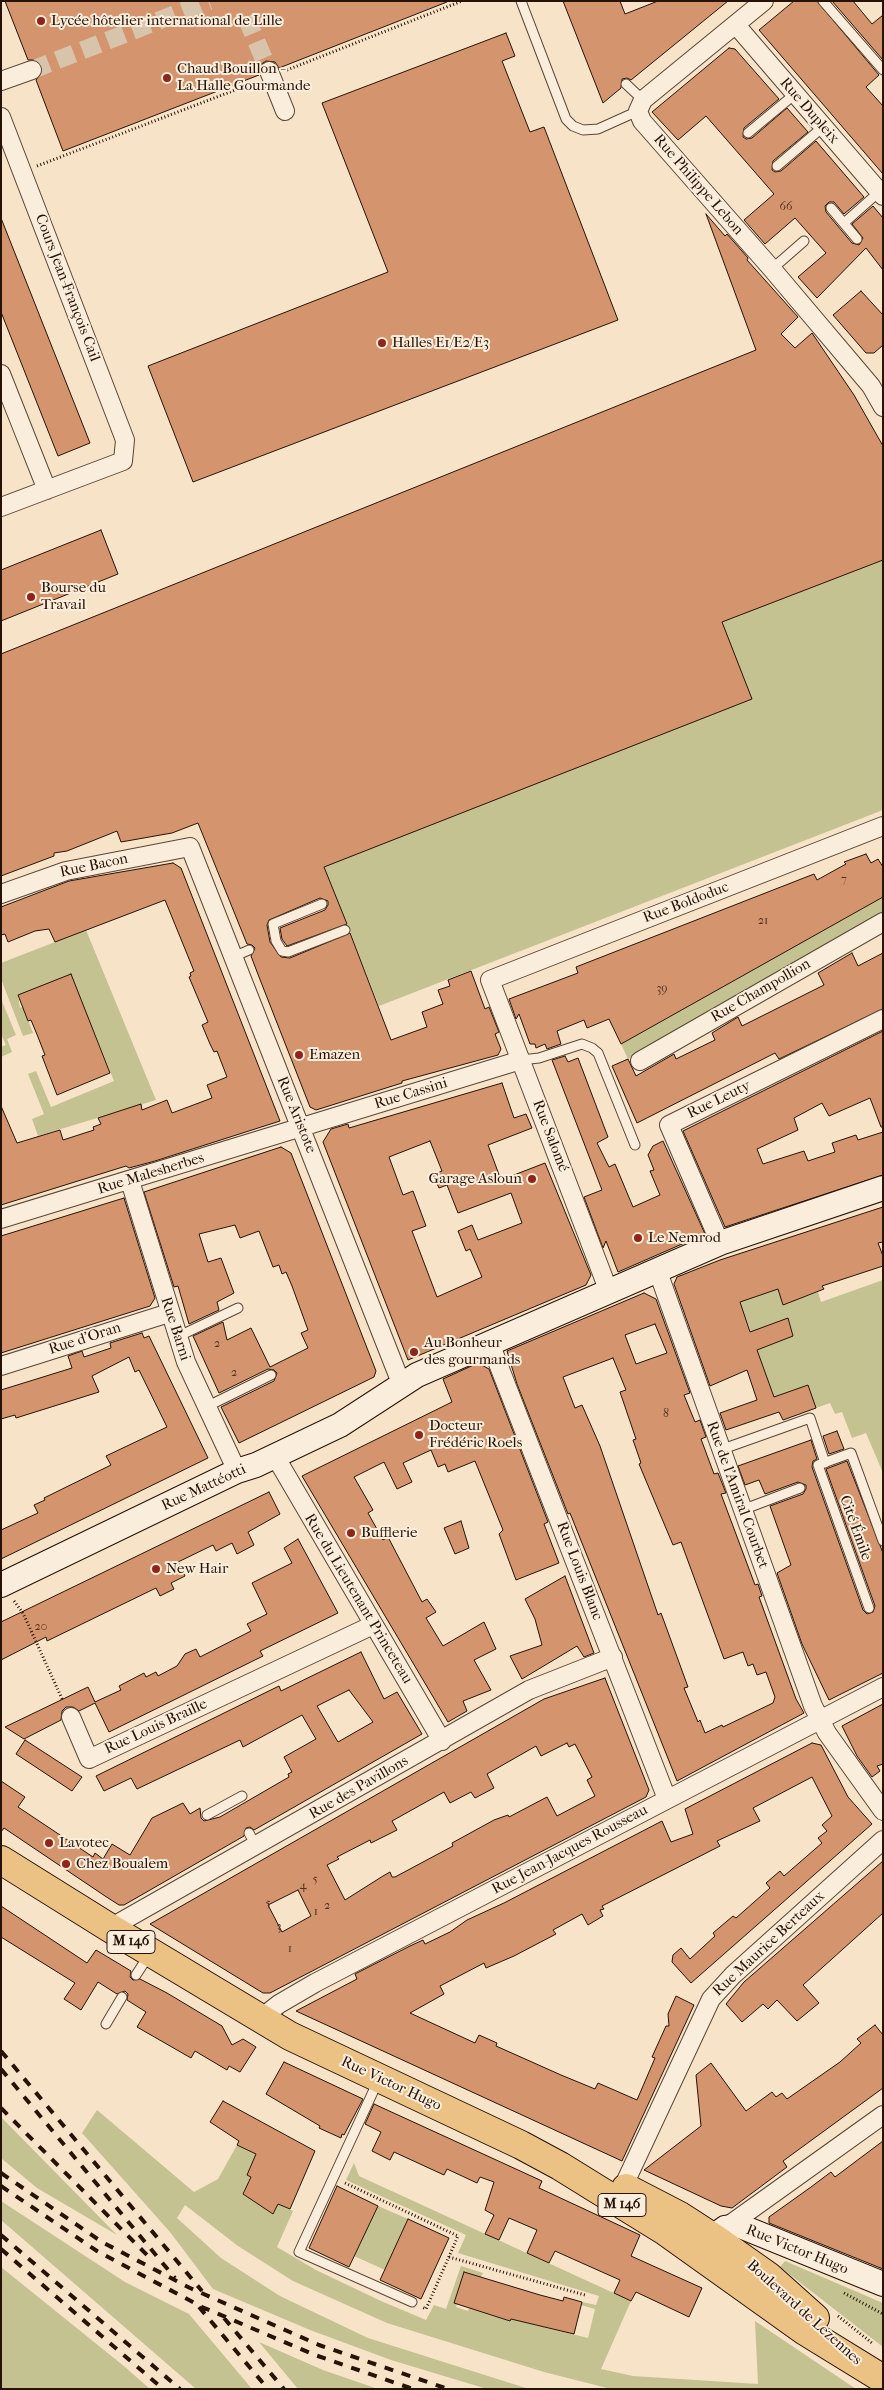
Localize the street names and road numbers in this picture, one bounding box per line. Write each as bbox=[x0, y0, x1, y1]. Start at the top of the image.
street label: Rue Dupleix bbox=[776, 74, 842, 148]
street label: Rue Philippe Lebon bbox=[649, 131, 747, 239]
street label: Cours Jean-François Cail bbox=[31, 212, 103, 364]
street label: Rue Bacon bbox=[58, 850, 130, 882]
street label: Rue Boldoduc bbox=[641, 878, 731, 928]
street label: Rue Champollion bbox=[708, 955, 814, 1027]
street label: Rue Aristote bbox=[272, 1074, 320, 1156]
street label: Rue Cassini bbox=[372, 1074, 450, 1114]
street label: Rue Leuty bbox=[685, 1077, 753, 1123]
street label: Rue Salomé bbox=[528, 1097, 572, 1175]
street label: Rue Malesherbes bbox=[96, 1149, 206, 1199]
street label: Rue Barni bbox=[156, 1295, 194, 1363]
street label: Rue d'Oran bbox=[47, 1319, 123, 1359]
street label: Rue de l'Amiral Courbet bbox=[702, 1419, 772, 1571]
street label: Rue Mattéotti bbox=[159, 1461, 249, 1515]
street label: Cité Émile bbox=[835, 1493, 875, 1563]
street label: Rue du Lieutenant Princeteau bbox=[300, 1511, 416, 1687]
street label: Rue Louis Blanc bbox=[552, 1519, 606, 1623]
street label: Rue Louis Braille bbox=[102, 1695, 210, 1759]
street label: Rue des Pavillons bbox=[306, 1752, 412, 1824]
street label: Rue Jean-Jacques Rousseau bbox=[489, 1801, 651, 1899]
street label: Rue Maurice Berteaux bbox=[709, 1888, 829, 2000]
road number: M 146 bbox=[107, 1930, 155, 1954]
street label: Rue Victor Hugo bbox=[338, 2053, 444, 2115]
road number: M 146 bbox=[598, 2194, 646, 2216]
street label: Rue Victor Hugo bbox=[743, 2221, 851, 2279]
street label: Boulevard de Lezennes bbox=[743, 2257, 865, 2369]

